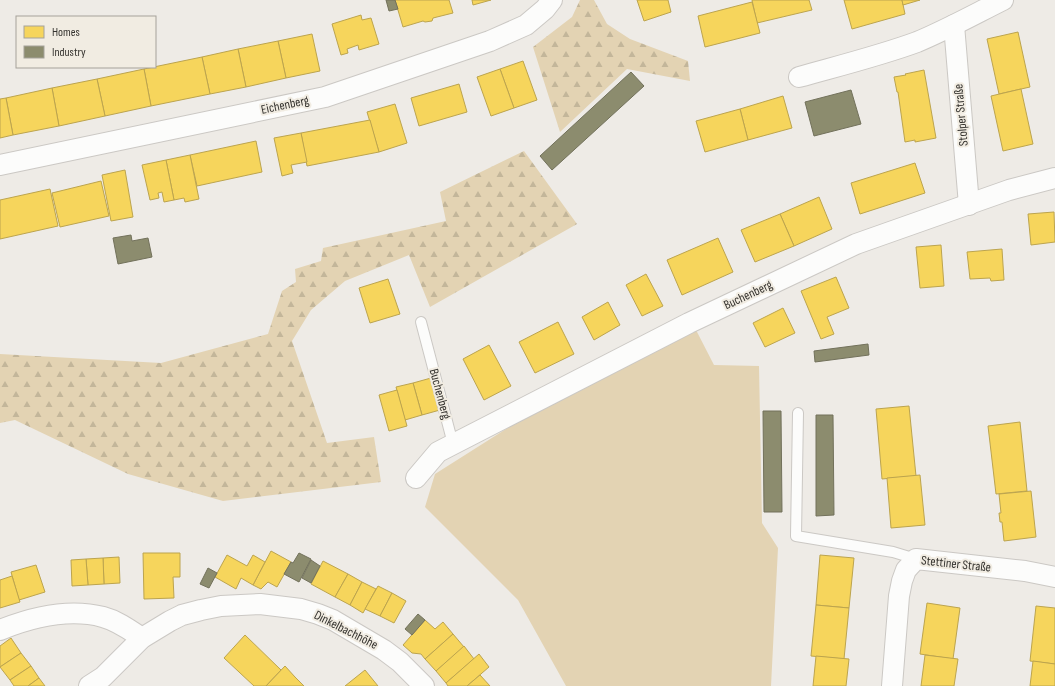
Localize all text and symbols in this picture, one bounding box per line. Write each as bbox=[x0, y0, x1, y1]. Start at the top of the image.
legend bbox=[16, 16, 156, 68]
text: Homes bbox=[52, 25, 80, 40]
text: Industry bbox=[52, 45, 86, 60]
street label: Stolper Straße bbox=[950, 83, 972, 147]
street label: Eichenberg bbox=[260, 92, 310, 118]
street label: Buchenberg bbox=[721, 277, 775, 313]
street label: Buchenberg bbox=[426, 367, 454, 421]
street label: Stettiner Straße bbox=[920, 552, 992, 576]
street label: Dinkelbachhöhe bbox=[311, 607, 381, 653]

